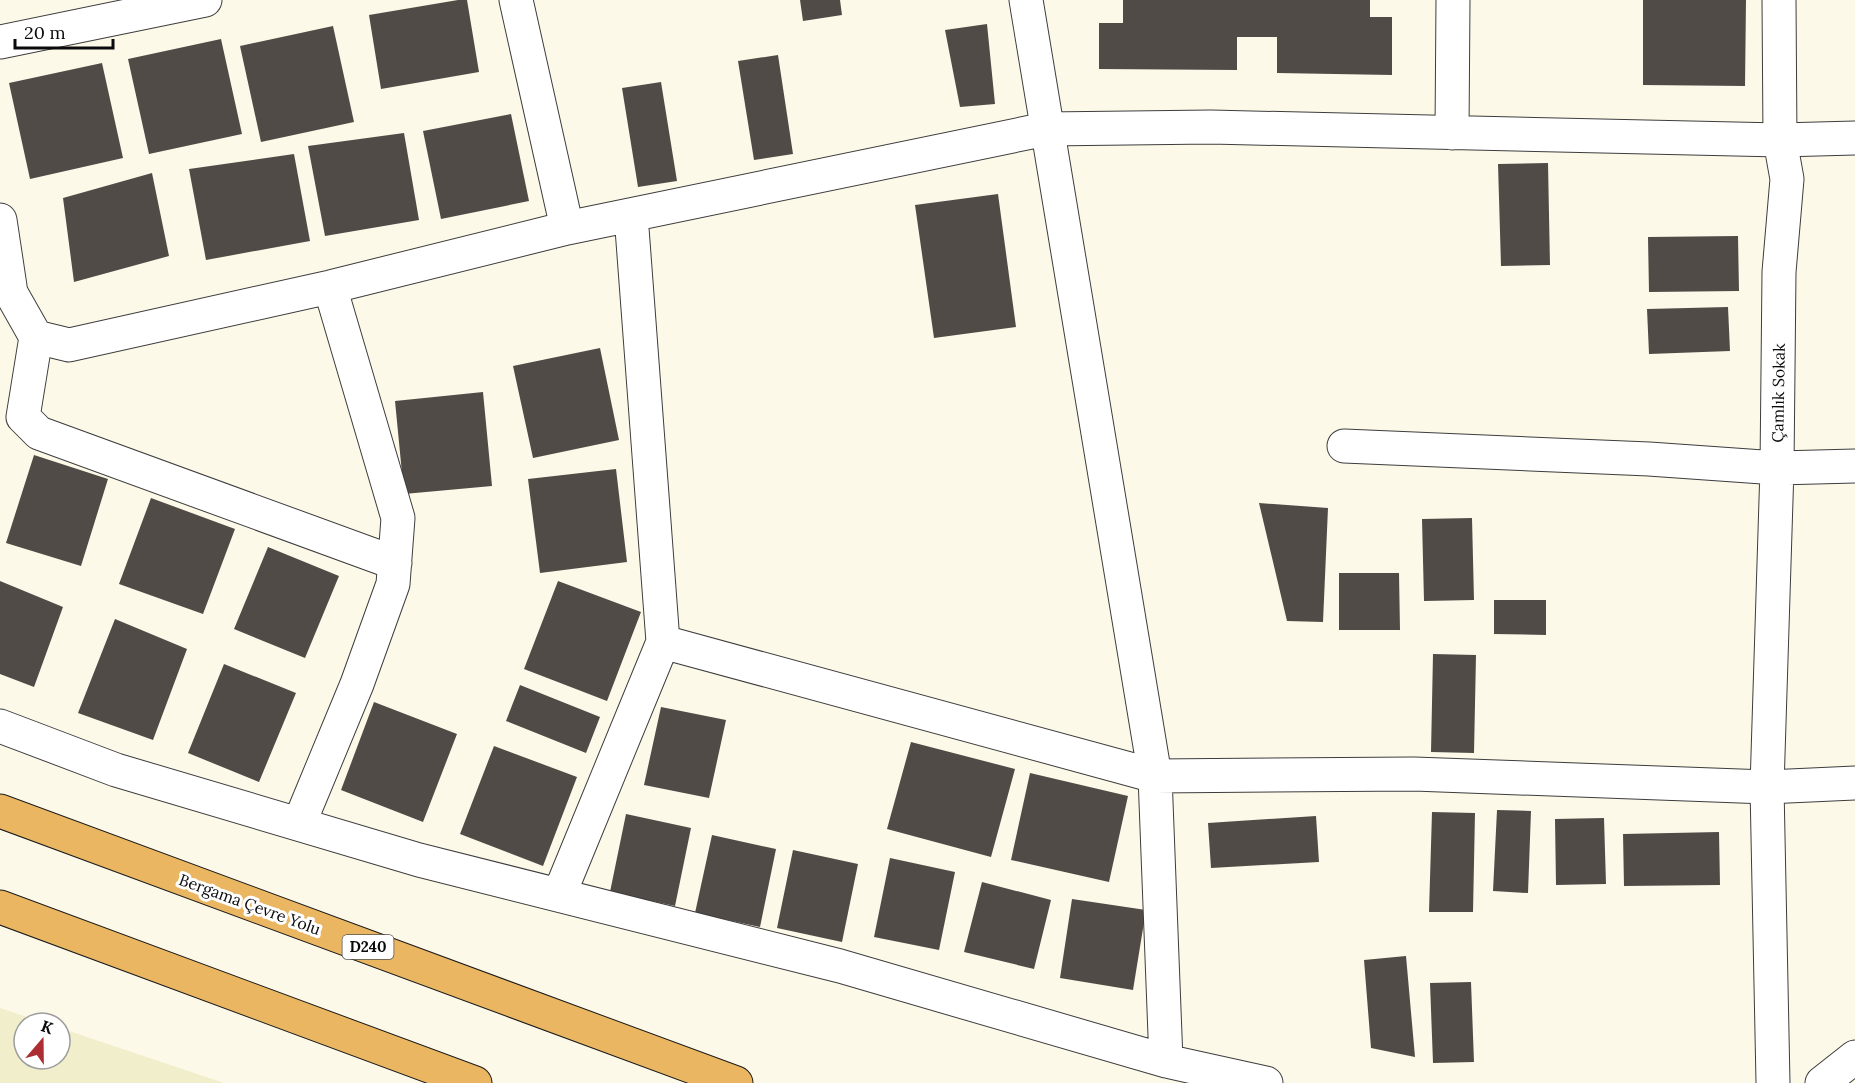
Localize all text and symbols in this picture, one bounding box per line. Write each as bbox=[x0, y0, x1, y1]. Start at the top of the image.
scale bar bbox=[15, 12, 112, 50]
text: 20 m bbox=[24, 21, 66, 44]
street label: Çamlık Sokak bbox=[1767, 343, 1789, 443]
street label: Bergama Çevre Yolu bbox=[176, 869, 324, 939]
road number: D240 bbox=[342, 935, 394, 959]
north arrow bbox=[12, 1011, 72, 1071]
text: K bbox=[38, 1016, 56, 1038]

